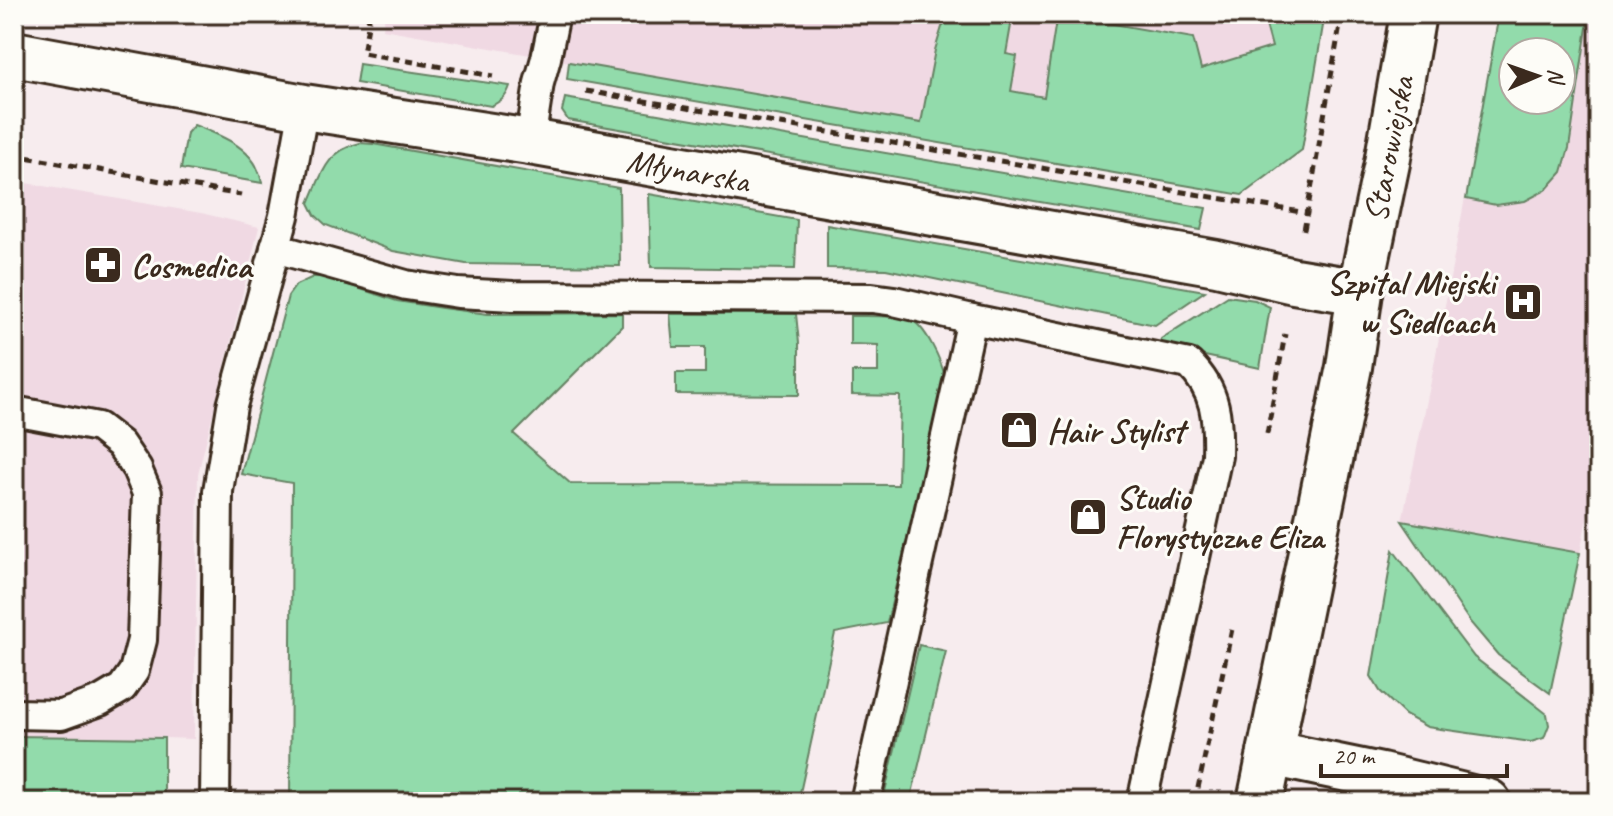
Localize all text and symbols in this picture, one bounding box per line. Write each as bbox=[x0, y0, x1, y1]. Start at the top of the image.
north arrow bbox=[1497, 36, 1577, 116]
text: N bbox=[1542, 68, 1570, 86]
street label: Starowiejska bbox=[1353, 70, 1424, 225]
street label: Młynarska bbox=[623, 139, 755, 203]
pharmacy icon: Cosmedica bbox=[82, 244, 124, 286]
place label: Cosmedica bbox=[131, 244, 254, 287]
place label: Szpital Miejski w Siedlcach bbox=[1326, 261, 1499, 343]
hospital icon: Szpital Miejski w Siedlcach bbox=[1502, 281, 1544, 323]
shop icon: Hair Stylist bbox=[998, 409, 1040, 451]
place label: Hair Stylist bbox=[1047, 409, 1189, 452]
place label: Studio Florystyczne Eliza bbox=[1116, 476, 1326, 558]
shop icon: Studio Florystyczne Eliza bbox=[1067, 496, 1109, 538]
scale bar bbox=[1321, 728, 1507, 778]
text: 20 m bbox=[1333, 741, 1376, 771]

